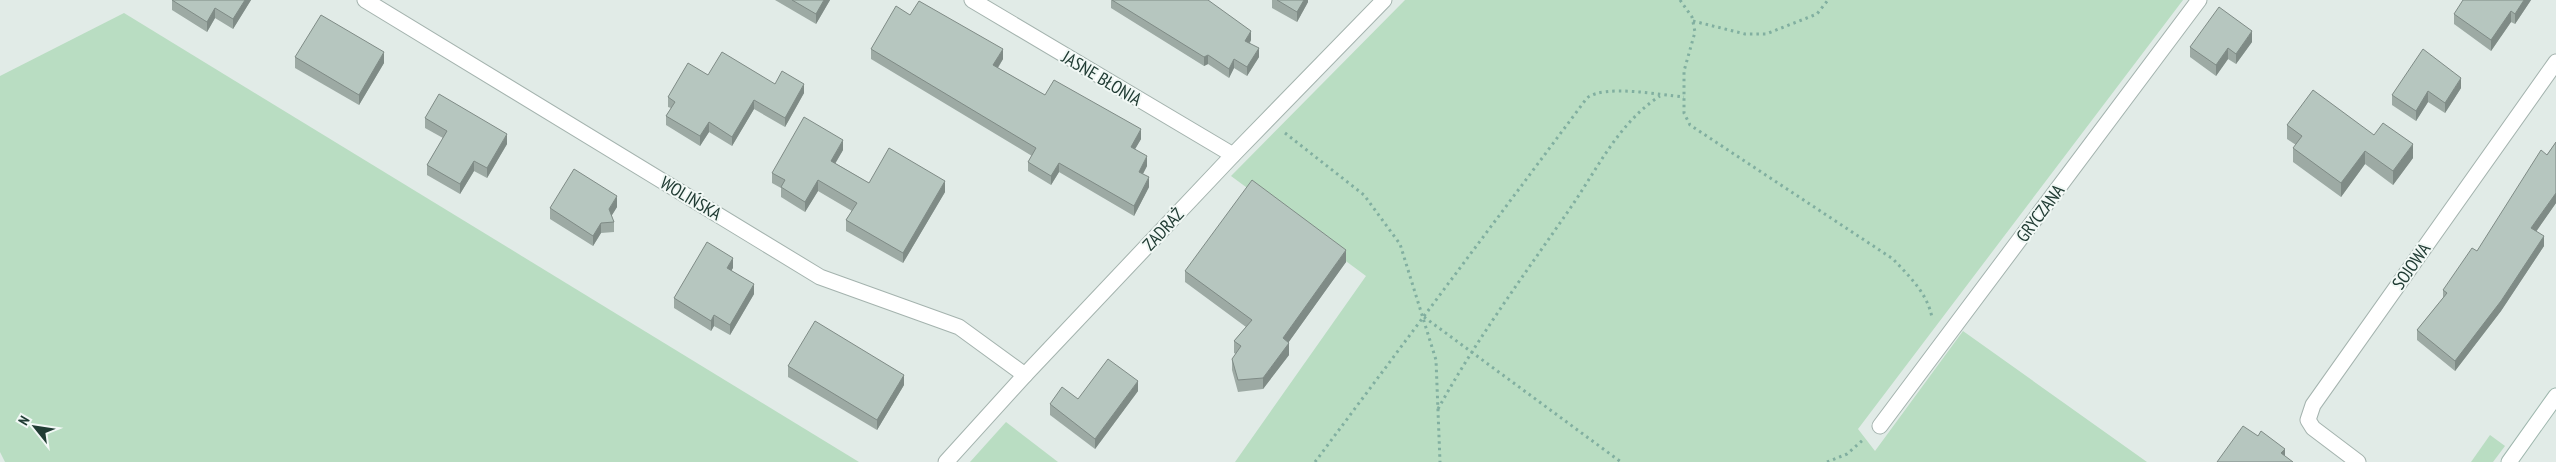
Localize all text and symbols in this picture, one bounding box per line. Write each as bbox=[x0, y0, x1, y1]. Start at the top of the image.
street label: JASNE BŁONIA bbox=[1057, 45, 1146, 111]
street label: WOLIŃSKA bbox=[656, 171, 726, 226]
street label: GRYCZANA bbox=[2011, 179, 2069, 246]
street label: ZADRAŻ bbox=[1138, 203, 1189, 255]
street label: SOJOWA bbox=[2387, 238, 2435, 294]
north arrow bbox=[10, 402, 60, 452]
text: N bbox=[14, 413, 33, 428]

